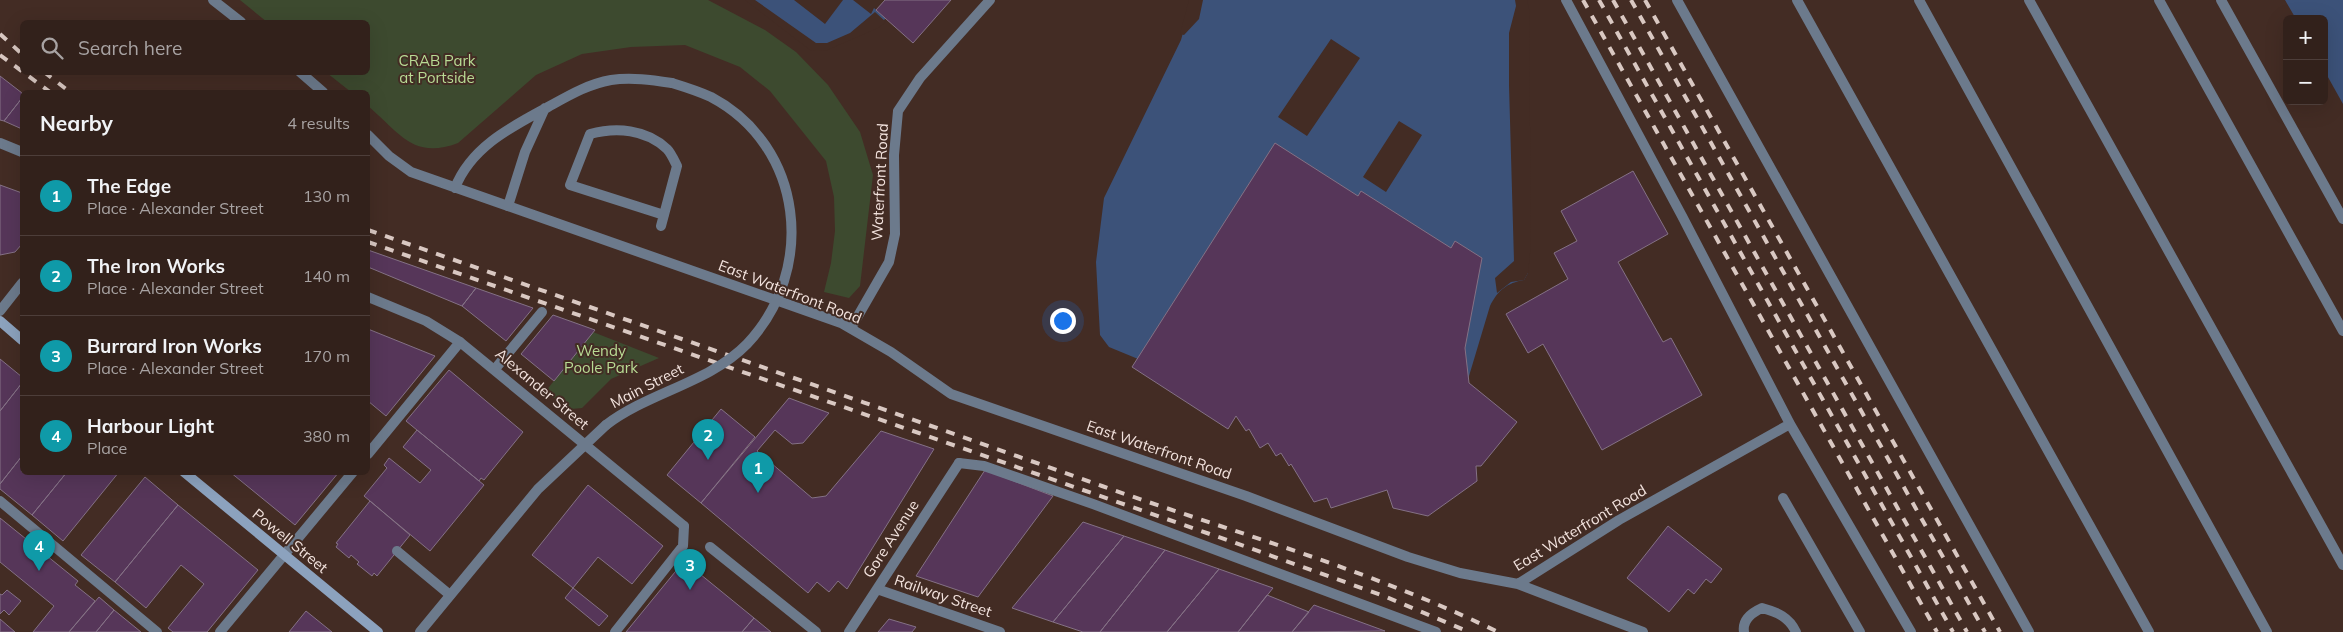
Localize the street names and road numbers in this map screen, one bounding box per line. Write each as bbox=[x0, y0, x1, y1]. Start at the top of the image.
street label: Waterfront Road bbox=[867, 123, 892, 241]
street label: East Waterfront Road bbox=[716, 255, 865, 328]
street label: Alexander Street bbox=[492, 344, 593, 433]
street label: Main Street bbox=[607, 359, 687, 412]
street label: East Waterfront Road bbox=[1084, 416, 1234, 483]
street label: East Waterfront Road bbox=[1510, 480, 1650, 575]
street label: Gore Avenue bbox=[858, 496, 923, 581]
street label: Powell Street bbox=[249, 504, 332, 577]
street label: Railway Street bbox=[892, 570, 994, 621]

